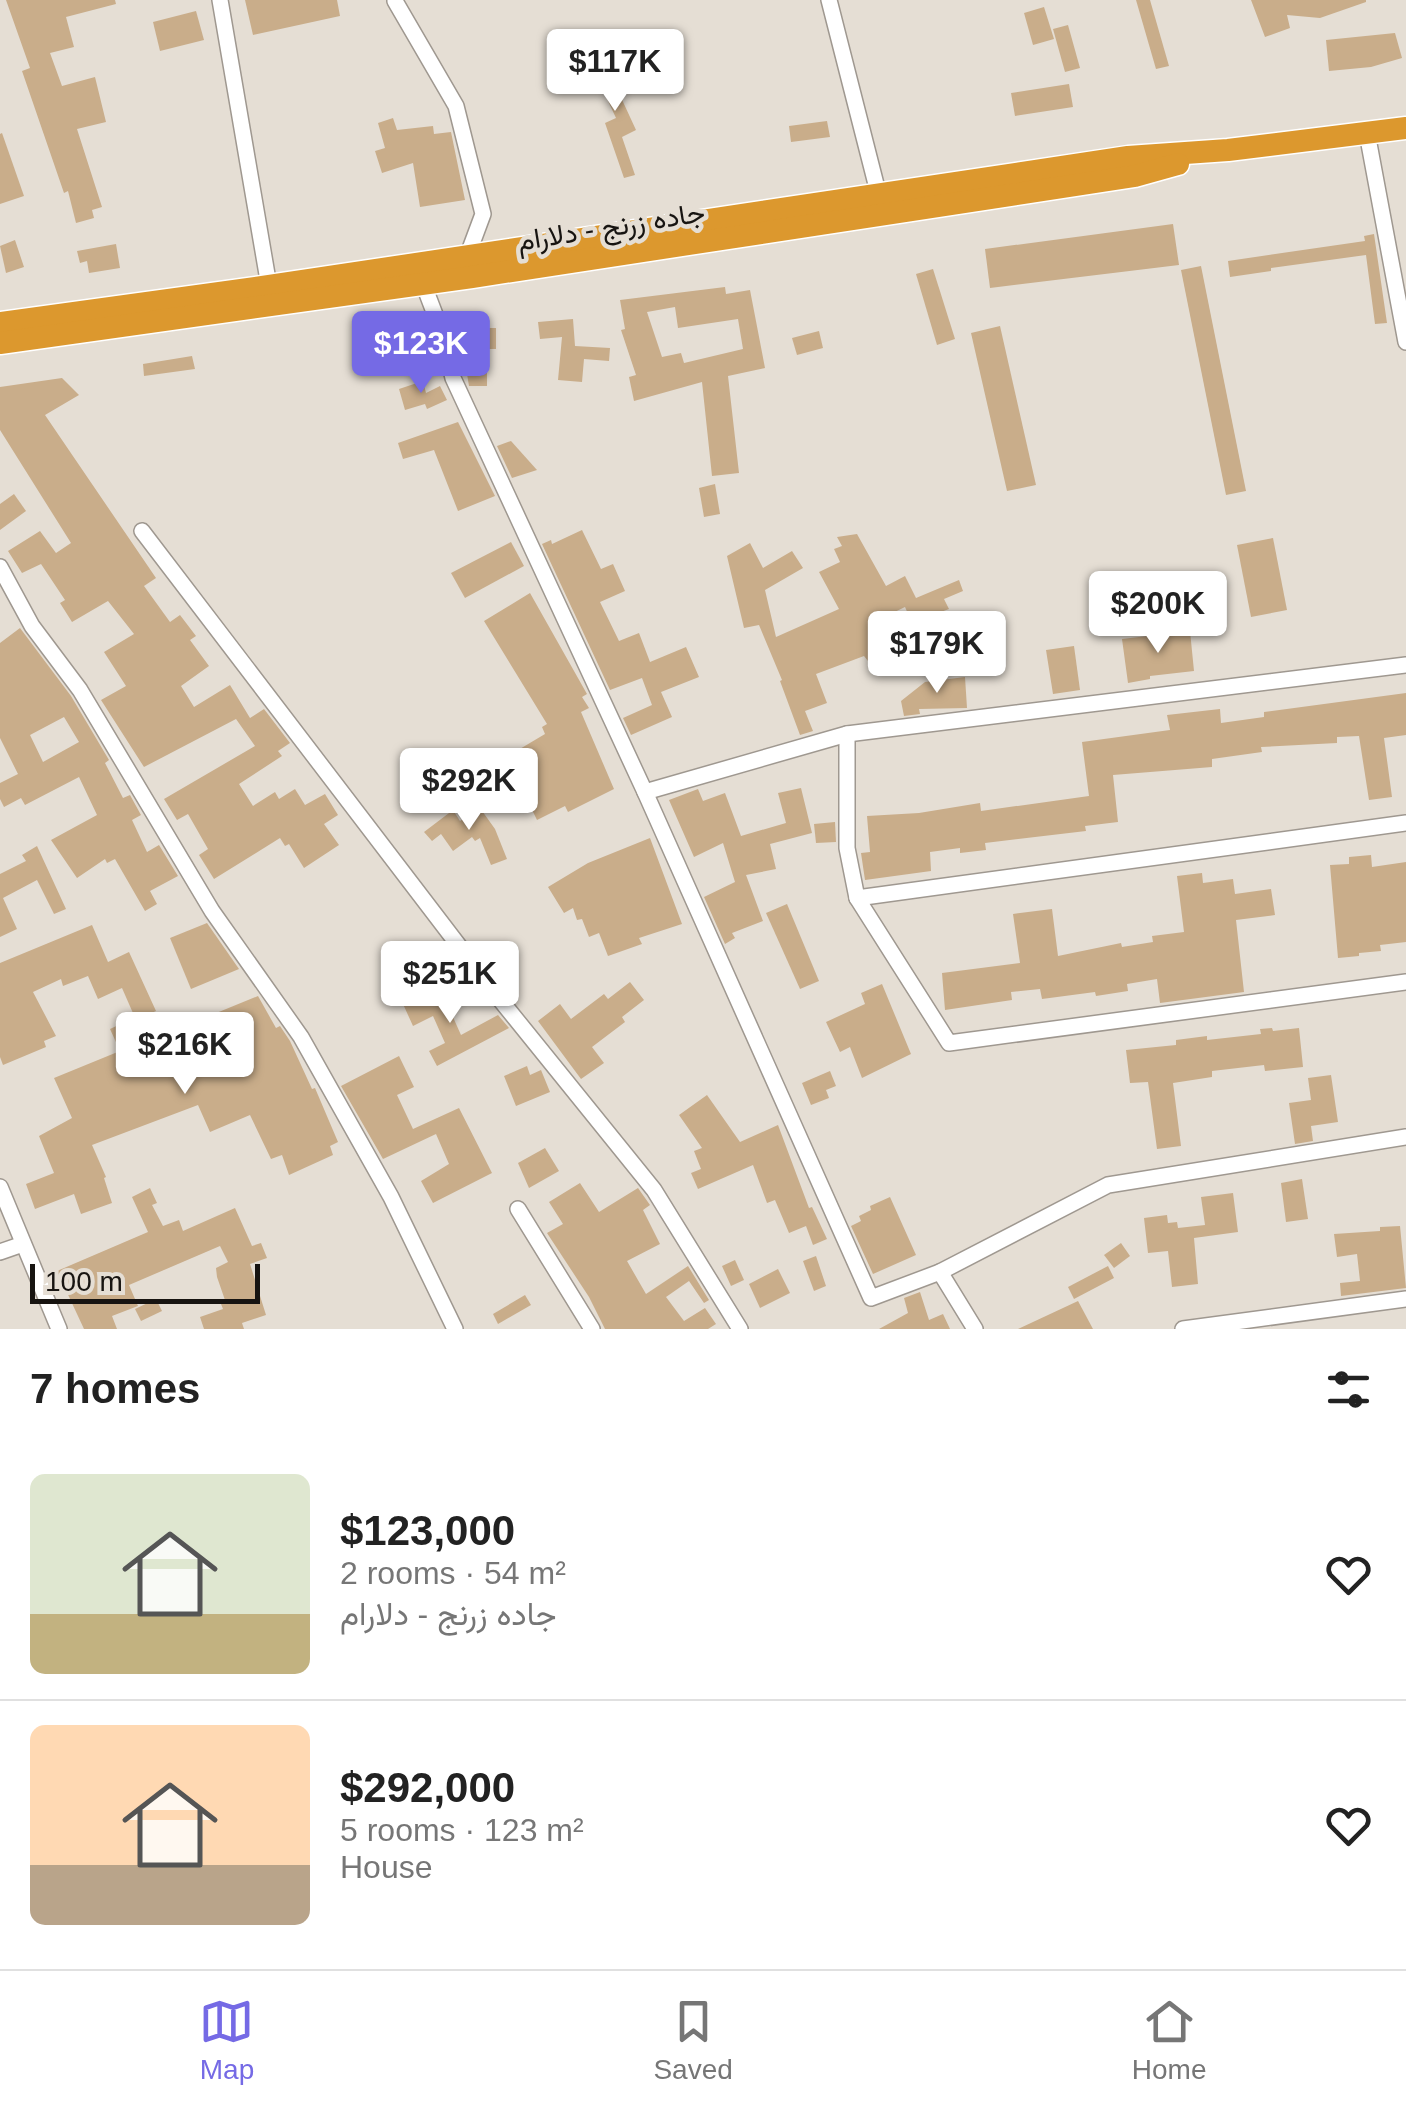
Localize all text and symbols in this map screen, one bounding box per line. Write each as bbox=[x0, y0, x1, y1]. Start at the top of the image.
pin: $117K bbox=[545, 29, 685, 114]
text: $117K bbox=[569, 43, 661, 79]
street label: جاده زرنج - دلارام bbox=[515, 196, 708, 261]
pin: $123K bbox=[351, 311, 491, 396]
text: $123K bbox=[374, 325, 468, 361]
pin: $200K bbox=[1088, 571, 1228, 656]
text: $200K bbox=[1111, 585, 1205, 621]
pin: $179K bbox=[867, 611, 1007, 696]
text: $179K bbox=[890, 625, 984, 661]
pin: $292K bbox=[399, 748, 539, 833]
text: $292K bbox=[422, 762, 516, 798]
pin: $251K bbox=[380, 941, 520, 1026]
text: $251K bbox=[403, 955, 497, 991]
pin: $216K bbox=[115, 1012, 255, 1097]
text: $216K bbox=[138, 1026, 232, 1062]
scale bar bbox=[30, 1259, 260, 1304]
text: 100 m bbox=[45, 1266, 123, 1297]
icon: filters bbox=[1321, 1362, 1376, 1417]
text: 7 homes bbox=[30, 1365, 200, 1412]
text: $123,000 bbox=[340, 1507, 515, 1554]
icon: home bbox=[110, 1514, 230, 1634]
icon: heart bbox=[1321, 1547, 1376, 1602]
text: 2 rooms · 54 m² bbox=[340, 1555, 566, 1591]
text: جاده زرنج - دلارام bbox=[340, 1596, 556, 1632]
text: $292,000 bbox=[340, 1764, 515, 1811]
icon: home bbox=[110, 1765, 230, 1885]
icon: heart bbox=[1321, 1798, 1376, 1853]
text: 5 rooms · 123 m² bbox=[340, 1812, 584, 1848]
text: House bbox=[340, 1849, 433, 1885]
tab: Map bbox=[199, 1994, 254, 2086]
tab: Saved bbox=[653, 1994, 733, 2086]
tab: Home bbox=[1132, 1994, 1206, 2086]

